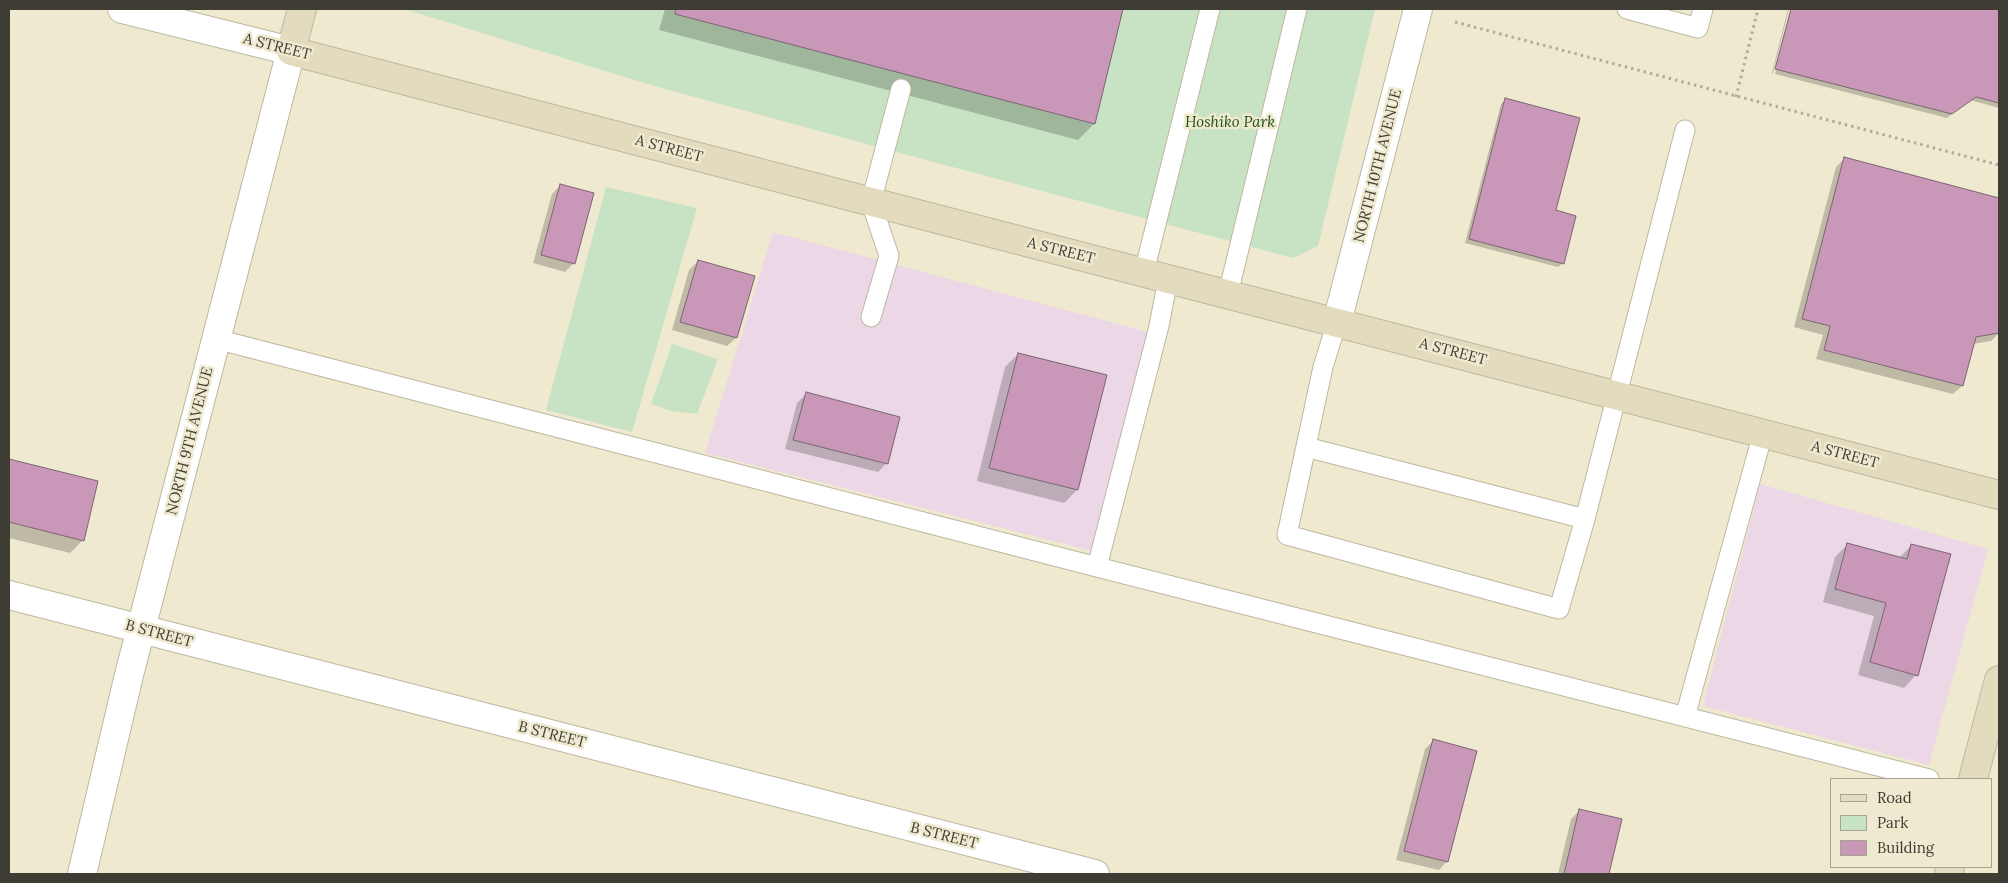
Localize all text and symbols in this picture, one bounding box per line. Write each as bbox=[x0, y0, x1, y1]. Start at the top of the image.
street label: A STREET bbox=[241, 30, 313, 64]
street label: NORTH 10TH AVENUE bbox=[1350, 87, 1406, 245]
park label: Hoshiko Park bbox=[1185, 114, 1275, 132]
street label: A STREET bbox=[633, 131, 705, 167]
street label: A STREET bbox=[1025, 234, 1097, 268]
street label: A STREET bbox=[1417, 334, 1489, 370]
street label: NORTH 9TH AVENUE bbox=[163, 365, 217, 517]
street label: A STREET bbox=[1809, 437, 1881, 473]
street label: B STREET bbox=[123, 616, 195, 652]
street label: B STREET bbox=[516, 718, 588, 752]
legend bbox=[1830, 778, 1993, 868]
text: Road bbox=[1877, 788, 1912, 807]
text: Park bbox=[1877, 813, 1908, 832]
street label: B STREET bbox=[908, 819, 980, 853]
text: Building bbox=[1877, 838, 1934, 857]

